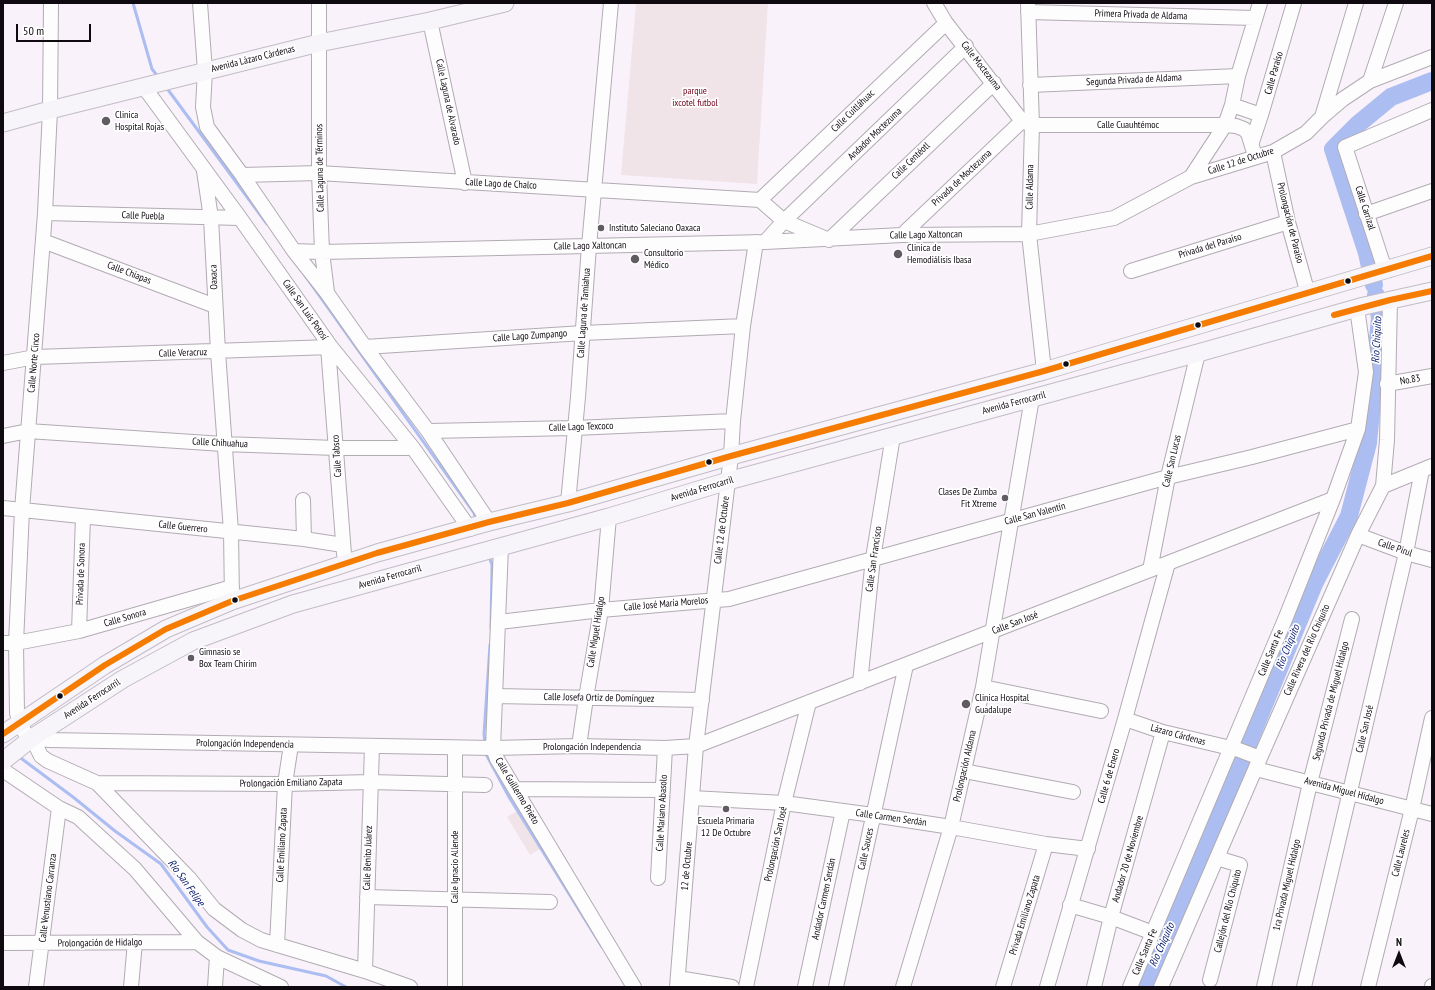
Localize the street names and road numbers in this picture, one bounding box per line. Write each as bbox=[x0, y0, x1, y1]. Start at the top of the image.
street label: Primera Privada de Aldama bbox=[1095, 7, 1187, 23]
street label: Calle Moctezuma bbox=[958, 39, 1004, 93]
street label: Avenida Lázaro Cárdenas bbox=[210, 43, 296, 75]
street label: Calle Paraíso bbox=[1262, 50, 1286, 96]
street label: Calle Laguna de Alvarado bbox=[433, 58, 463, 146]
street label: Segunda Privada de Aldama bbox=[1086, 72, 1182, 88]
street label: Calle Cuitláhuac bbox=[829, 87, 877, 135]
street label: Andador Moctezuma bbox=[846, 105, 904, 163]
street label: Calle Cuauhtémoc bbox=[1097, 119, 1159, 131]
street label: Calle Laguna de Términos bbox=[313, 124, 327, 212]
street label: Calle Centéotl bbox=[889, 140, 933, 182]
street label: Calle 12 de Octubre bbox=[1207, 145, 1275, 177]
street label: Privada de Moctezuma bbox=[930, 147, 994, 209]
street label: Calle Aldama bbox=[1024, 164, 1036, 210]
street label: Calle Lago de Chalco bbox=[465, 176, 537, 192]
street label: Prolongación de Paraíso bbox=[1274, 181, 1306, 265]
street label: Calle Carrizal bbox=[1352, 185, 1378, 231]
street label: Calle Puebla bbox=[121, 209, 165, 223]
street label: Calle Lago Xaltoncan bbox=[890, 228, 962, 242]
street label: Privada del Paraíso bbox=[1177, 231, 1243, 261]
street label: Calle Lago Xaltoncan bbox=[554, 239, 626, 253]
street label: Calle Chiapas bbox=[105, 259, 153, 287]
street label: Oaxaca bbox=[208, 264, 220, 290]
street label: Calle Laguna de Tamiahua bbox=[575, 268, 593, 358]
street label: Calle San Luis Potosí bbox=[280, 277, 330, 343]
street label: Calle Lago Zumpango bbox=[492, 327, 568, 345]
street label: Calle Norte Cinco bbox=[25, 333, 43, 393]
street label: Calle Veracruz bbox=[159, 346, 207, 360]
street label: No.83 bbox=[1399, 372, 1421, 388]
street label: Avenida Ferrocarril bbox=[981, 389, 1047, 417]
street label: Calle Lago Texcoco bbox=[548, 420, 614, 434]
street label: Calle Tabsco bbox=[330, 434, 344, 478]
street label: Calle San Lucas bbox=[1160, 434, 1184, 488]
street label: Calle Chihuahua bbox=[192, 436, 248, 450]
street label: Avenida Ferrocarril bbox=[669, 474, 735, 504]
street label: Calle 12 de Octubre bbox=[712, 495, 732, 565]
street label: Calle San Valentín bbox=[1003, 500, 1067, 528]
street label: Calle Guerrero bbox=[158, 518, 208, 536]
street label: Calle San Francisco bbox=[863, 525, 885, 593]
street label: Calle Pirul bbox=[1376, 537, 1414, 559]
street label: Privada de Sonora bbox=[74, 543, 88, 605]
street label: Avenida Ferrocarril bbox=[357, 562, 423, 592]
street label: Calle José María Morelos bbox=[623, 594, 709, 614]
street label: Calle Miguel Hidalgo bbox=[584, 596, 608, 668]
street label: Calle Rivera del Río Chiquito bbox=[1281, 603, 1333, 697]
street label: Calle Sonora bbox=[102, 606, 148, 630]
street label: Calle San José bbox=[990, 609, 1040, 637]
street label: Calle Santa Fe bbox=[1256, 628, 1286, 678]
street label: Segunda Privada de Miguel Hidalgo bbox=[1310, 640, 1352, 762]
street label: Avenida Ferrocarril bbox=[61, 676, 123, 722]
street label: Calle Josefa Ortiz de Domínguez bbox=[543, 691, 655, 705]
street label: Calle San José bbox=[1354, 704, 1376, 754]
street label: Lázaro Cárdenas bbox=[1149, 722, 1207, 748]
street label: Prolongación Aldama bbox=[951, 729, 979, 803]
street label: Prolongación Independencia bbox=[196, 737, 294, 751]
street label: Prolongación Independencia bbox=[543, 741, 641, 753]
street label: Calle 6 de Enero bbox=[1095, 747, 1123, 805]
street label: Calle Guillermo Prieto bbox=[492, 756, 542, 826]
street label: Calle Mariano Abasolo bbox=[654, 774, 670, 852]
street label: Avenida Miguel Hidalgo bbox=[1303, 775, 1385, 807]
street label: Prolongación Emiliano Zapata bbox=[239, 776, 343, 790]
street label: Prolongación San José bbox=[762, 805, 790, 883]
street label: Calle Emiliano Zapata bbox=[274, 807, 290, 883]
street label: Calle Carmen Serdán bbox=[855, 807, 927, 829]
street label: Andador 20 de Noviembre bbox=[1110, 814, 1146, 904]
street label: Calle Benito Juárez bbox=[361, 825, 375, 891]
street label: Calle Sauces bbox=[856, 827, 876, 871]
street label: Calle Laureles bbox=[1389, 828, 1413, 878]
street label: Calle Ignacio Allende bbox=[449, 831, 461, 903]
street label: 1ra Privada Miguel Hidalgo bbox=[1271, 838, 1303, 932]
street label: 12 de Octubre bbox=[679, 841, 695, 891]
street label: Calle Venustiano Carranza bbox=[37, 853, 59, 943]
street label: Andador Carmen Serdán bbox=[809, 857, 839, 941]
street label: Callejón del Río Chiquito bbox=[1212, 868, 1244, 954]
street label: Privada Emiliano Zapata bbox=[1007, 874, 1043, 956]
street label: Calle Santa Fe bbox=[1130, 927, 1160, 977]
street label: Prolongación de Hidalgo bbox=[58, 936, 142, 950]

